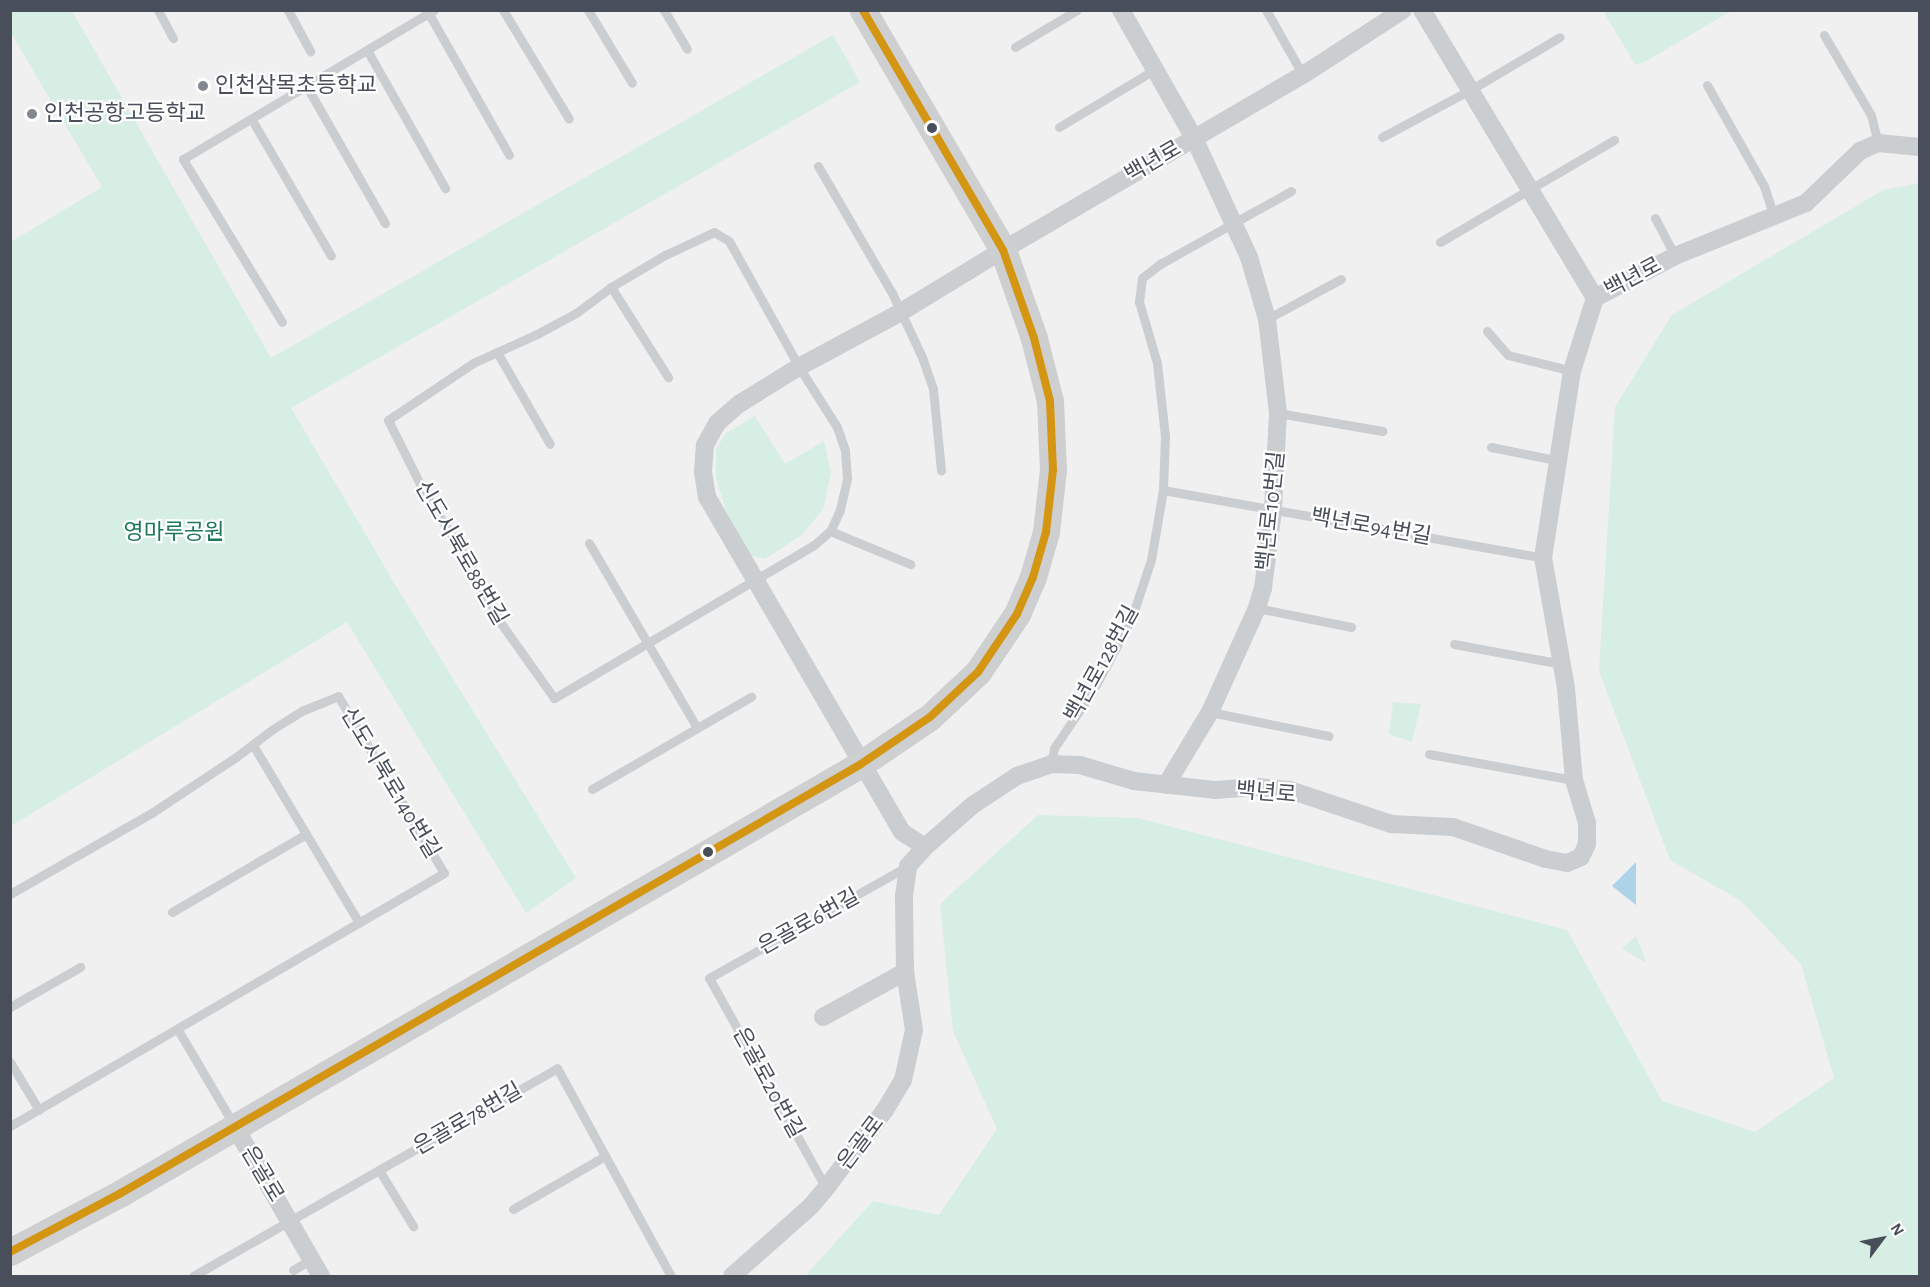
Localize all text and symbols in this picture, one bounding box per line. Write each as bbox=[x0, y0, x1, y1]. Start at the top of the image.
place label: 인천삼목초등학교 bbox=[215, 73, 377, 99]
marker: 인천삼목초등학교 bbox=[196, 79, 210, 93]
place label: 인천공항고등학교 bbox=[44, 101, 206, 127]
marker: 인천공항고등학교 bbox=[25, 107, 39, 121]
unlabelled marker bbox=[926, 122, 938, 134]
street label: 백년로 bbox=[1120, 135, 1186, 189]
street label: 백년로 bbox=[1600, 252, 1666, 304]
street label: 백년로10번길 bbox=[1252, 450, 1290, 572]
street label: 신도시북로88번길 bbox=[409, 476, 513, 630]
street label: 백년로94번길 bbox=[1309, 503, 1433, 551]
park label: 영마루공원 bbox=[123, 520, 225, 546]
street label: 백년로128번길 bbox=[1059, 601, 1145, 727]
street label: 신도시북로140번길 bbox=[335, 703, 445, 863]
street label: 백년로 bbox=[1235, 777, 1297, 809]
unlabelled marker bbox=[702, 846, 714, 858]
street label: 은골로6번길 bbox=[754, 883, 864, 961]
street label: 은골로20번길 bbox=[727, 1023, 809, 1143]
street label: 은골로78번길 bbox=[409, 1077, 527, 1161]
street label: 은골로 bbox=[832, 1111, 890, 1175]
street label: 은골로 bbox=[235, 1141, 289, 1207]
north arrow bbox=[1852, 1209, 1912, 1269]
text: N bbox=[1888, 1221, 1907, 1238]

